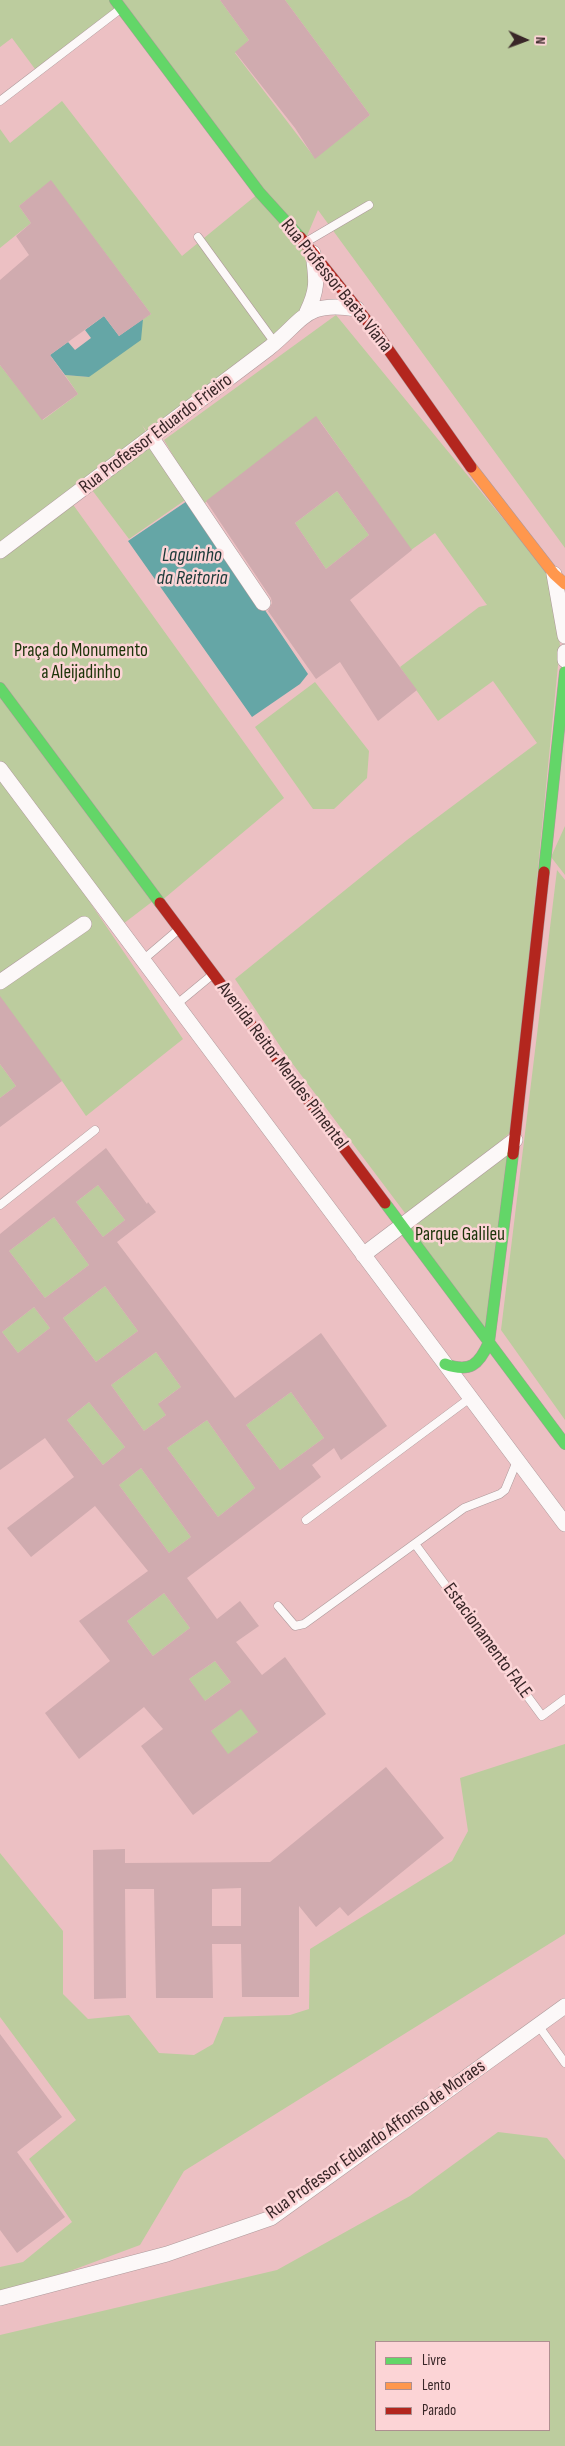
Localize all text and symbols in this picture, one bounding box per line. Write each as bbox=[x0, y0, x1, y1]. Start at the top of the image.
north arrow bbox=[500, 15, 550, 65]
text: N bbox=[532, 36, 549, 45]
street label: Rua Professor Baeta Viana bbox=[275, 215, 397, 357]
street label: Rua Professor Eduardo Frieiro bbox=[75, 369, 237, 499]
water label: Laguinho da Reitoria bbox=[157, 544, 227, 591]
park label: Praça do Monumento a Aleijadinho bbox=[14, 640, 148, 684]
street label: Avenida Reitor Mendes Pimentel bbox=[212, 978, 352, 1154]
park label: Parque Galileu bbox=[415, 1224, 505, 1246]
street label: Estacionamento FALE bbox=[438, 1579, 536, 1703]
street label: Rua Professor Eduardo Affonso de Moraes bbox=[262, 2055, 490, 2225]
legend bbox=[375, 2341, 550, 2431]
text: Livre bbox=[422, 2351, 446, 2370]
text: Lento bbox=[422, 2376, 451, 2395]
text: Parado bbox=[422, 2401, 456, 2420]

